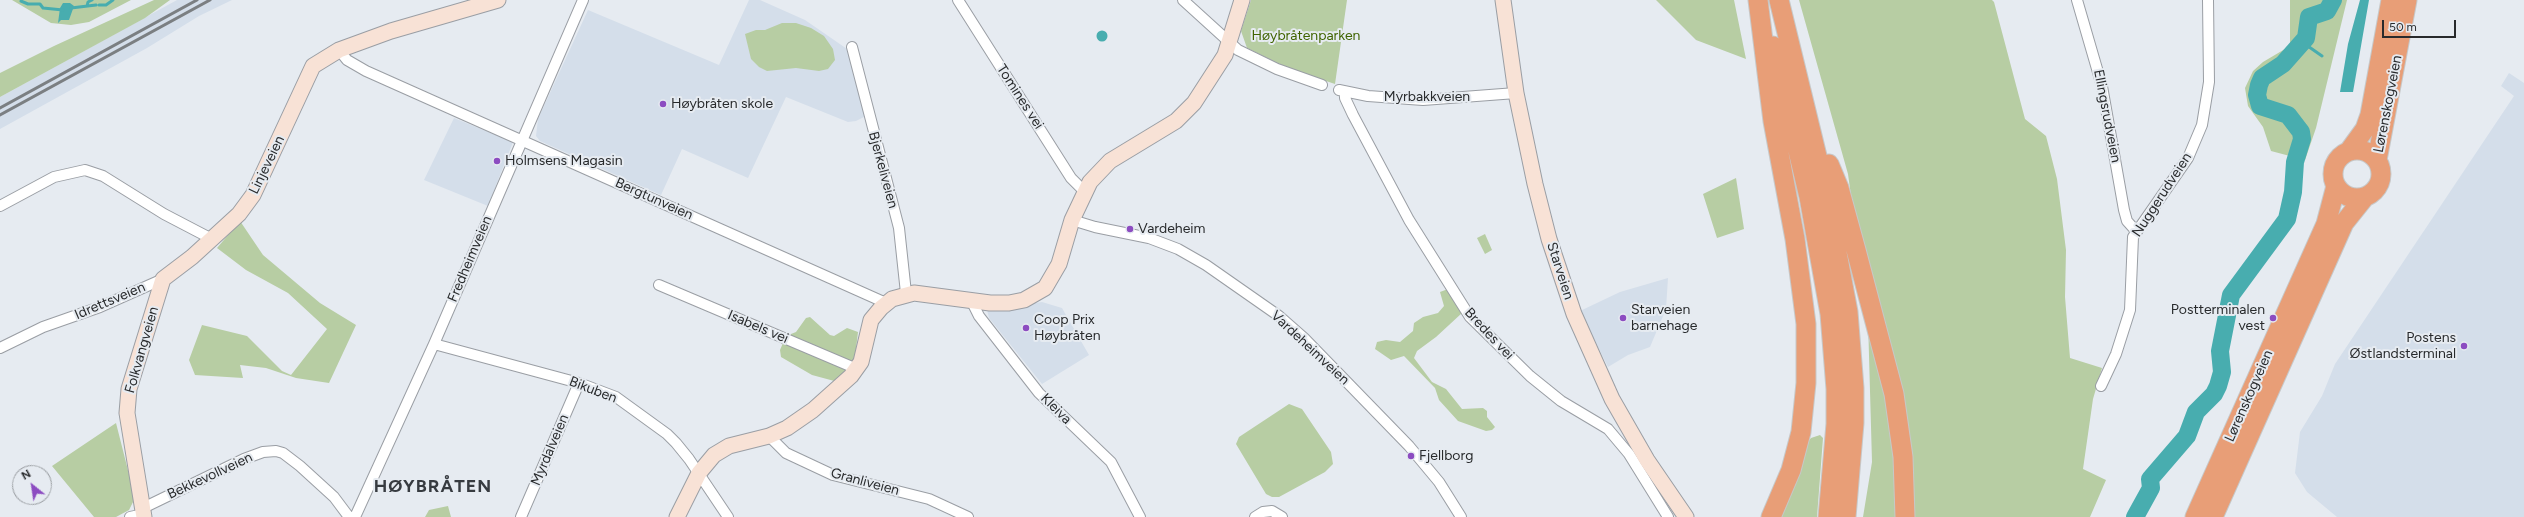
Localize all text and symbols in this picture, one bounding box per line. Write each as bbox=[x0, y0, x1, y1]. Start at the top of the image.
scale bar bbox=[2384, 12, 2458, 38]
text: 50 m bbox=[2389, 20, 2417, 34]
park label: Høybråtenparken bbox=[1252, 28, 1360, 44]
street label: Lørenskogveien bbox=[2370, 54, 2406, 154]
street label: Tomines vei bbox=[993, 62, 1047, 132]
street label: Ellingsrudveien bbox=[2090, 68, 2124, 164]
street label: Myrbakkveien bbox=[1384, 89, 1470, 105]
place label: Høybråten skole bbox=[671, 96, 773, 112]
marker: Høybråten skole bbox=[658, 99, 668, 109]
street label: Bjerkeliveien bbox=[865, 130, 901, 210]
street label: Linjeveien bbox=[246, 133, 288, 197]
street label: Nuggerudveien bbox=[2129, 150, 2195, 240]
place label: Holmsens Magasin bbox=[505, 153, 623, 169]
marker: Holmsens Magasin bbox=[492, 156, 502, 166]
street label: Bergtunveien bbox=[612, 174, 696, 224]
street label: Fredheimveien bbox=[444, 213, 496, 305]
place label: Vardeheim bbox=[1138, 221, 1205, 237]
marker: Vardeheim bbox=[1125, 224, 1135, 234]
street label: Starveien bbox=[1543, 240, 1577, 302]
street label: Idrettsveien bbox=[72, 279, 148, 323]
place label: Starveien barnehage bbox=[1631, 302, 1697, 334]
place label: Postterminalen vest bbox=[2171, 302, 2265, 334]
street label: Folkvangveien bbox=[122, 305, 162, 395]
street label: Bredes vei bbox=[1461, 305, 1517, 363]
street label: Isabels vei bbox=[725, 307, 791, 347]
street label: Vardeheimveien bbox=[1267, 307, 1353, 389]
place label: Coop Prix Høybråten bbox=[1034, 312, 1101, 344]
marker: Starveien barnehage bbox=[1618, 313, 1628, 323]
marker: Postterminalen vest bbox=[2268, 313, 2278, 323]
marker: Coop Prix Høybråten bbox=[1021, 323, 1031, 333]
place label: Postens Østlandsterminal bbox=[2350, 330, 2456, 362]
marker: Postens Østlandsterminal bbox=[2459, 341, 2469, 351]
street label: Lørenskogveien bbox=[2221, 348, 2277, 444]
street label: Bikuben bbox=[567, 373, 619, 407]
street label: Kleiva bbox=[1037, 390, 1075, 428]
street label: Myrdalveien bbox=[527, 412, 573, 488]
place label: Fjellborg bbox=[1419, 448, 1473, 464]
street label: Bekkevollveien bbox=[165, 449, 255, 503]
marker: Fjellborg bbox=[1406, 451, 1416, 461]
north arrow bbox=[12, 465, 52, 505]
street label: Granliveien bbox=[829, 465, 901, 499]
text: N bbox=[19, 467, 33, 483]
district label: HØYBRÅTEN bbox=[374, 476, 492, 498]

